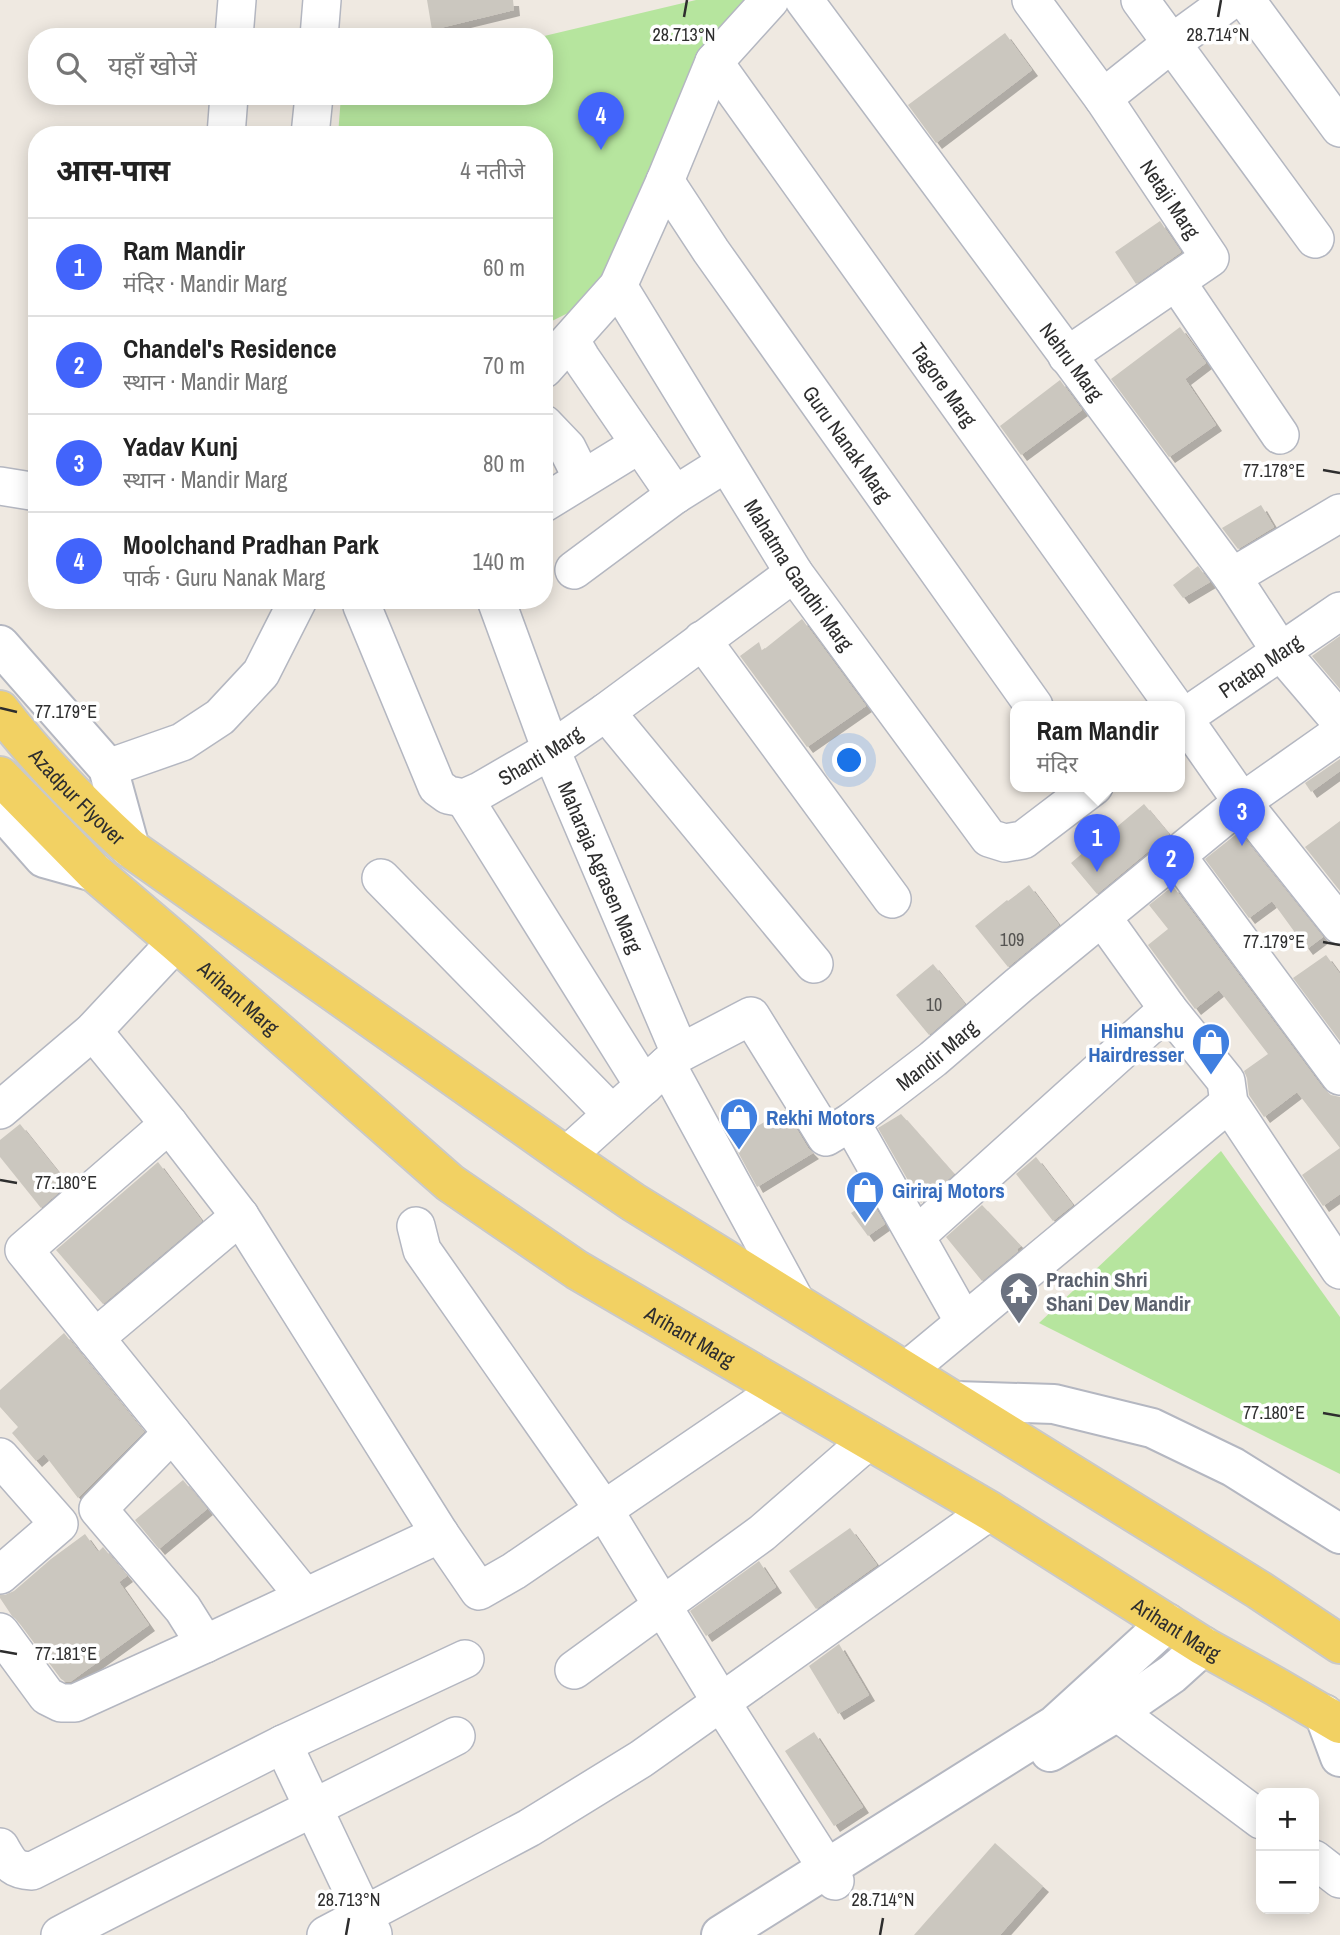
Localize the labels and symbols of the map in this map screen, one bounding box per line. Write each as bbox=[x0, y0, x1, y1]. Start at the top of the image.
text: 28.713°N bbox=[653, 22, 716, 47]
text: 28.714°N bbox=[1187, 22, 1250, 47]
pin: 4 bbox=[578, 92, 624, 150]
street label: Netaji Marg bbox=[1134, 154, 1208, 244]
street label: Nehru Marg bbox=[1033, 316, 1111, 407]
street label: Tagore Marg bbox=[904, 336, 984, 432]
street label: Guru Nanak Marg bbox=[796, 379, 899, 508]
text: 77.178°E bbox=[1243, 458, 1305, 483]
street label: Mahatma Gandhi Marg bbox=[738, 494, 861, 657]
street label: Pratap Marg bbox=[1213, 627, 1308, 704]
text: 77.179°E bbox=[35, 699, 97, 724]
street label: Shanti Marg bbox=[492, 718, 588, 792]
street label: Azadpur Flyover bbox=[22, 741, 132, 851]
your location bbox=[832, 743, 866, 777]
street label: Maharaja Agrasen Marg bbox=[551, 777, 650, 958]
pin: 3 bbox=[1219, 788, 1265, 846]
pin: 1 bbox=[1074, 814, 1120, 872]
pin: 2 bbox=[1148, 835, 1194, 893]
house number: 109 bbox=[1000, 927, 1024, 952]
text: 77.179°E bbox=[1243, 929, 1305, 954]
street label: Arihant Marg bbox=[191, 953, 286, 1041]
house number: 10 bbox=[926, 992, 942, 1017]
street label: Mandir Marg bbox=[890, 1012, 984, 1097]
place label: Himanshu Hairdresser bbox=[1088, 1016, 1184, 1069]
shop icon: Himanshu Hairdresser bbox=[1190, 1021, 1232, 1076]
shop icon: Rekhi Motors bbox=[718, 1096, 760, 1151]
place label: Rekhi Motors bbox=[766, 1103, 875, 1132]
shop icon: Giriraj Motors bbox=[844, 1169, 886, 1224]
text: 77.180°E bbox=[35, 1170, 97, 1195]
place label: Giriraj Motors bbox=[892, 1176, 1005, 1205]
place label: Prachin Shri Shani Dev Mandir bbox=[1046, 1265, 1191, 1318]
temple icon: Prachin Shri Shani Dev Mandir bbox=[998, 1270, 1040, 1325]
street label: Arihant Marg bbox=[639, 1298, 741, 1374]
text: 77.180°E bbox=[1243, 1400, 1305, 1425]
street label: Arihant Marg bbox=[1126, 1590, 1227, 1668]
text: 77.181°E bbox=[35, 1641, 97, 1666]
text: 28.713°N bbox=[318, 1887, 381, 1912]
text: 28.714°N bbox=[852, 1887, 915, 1912]

